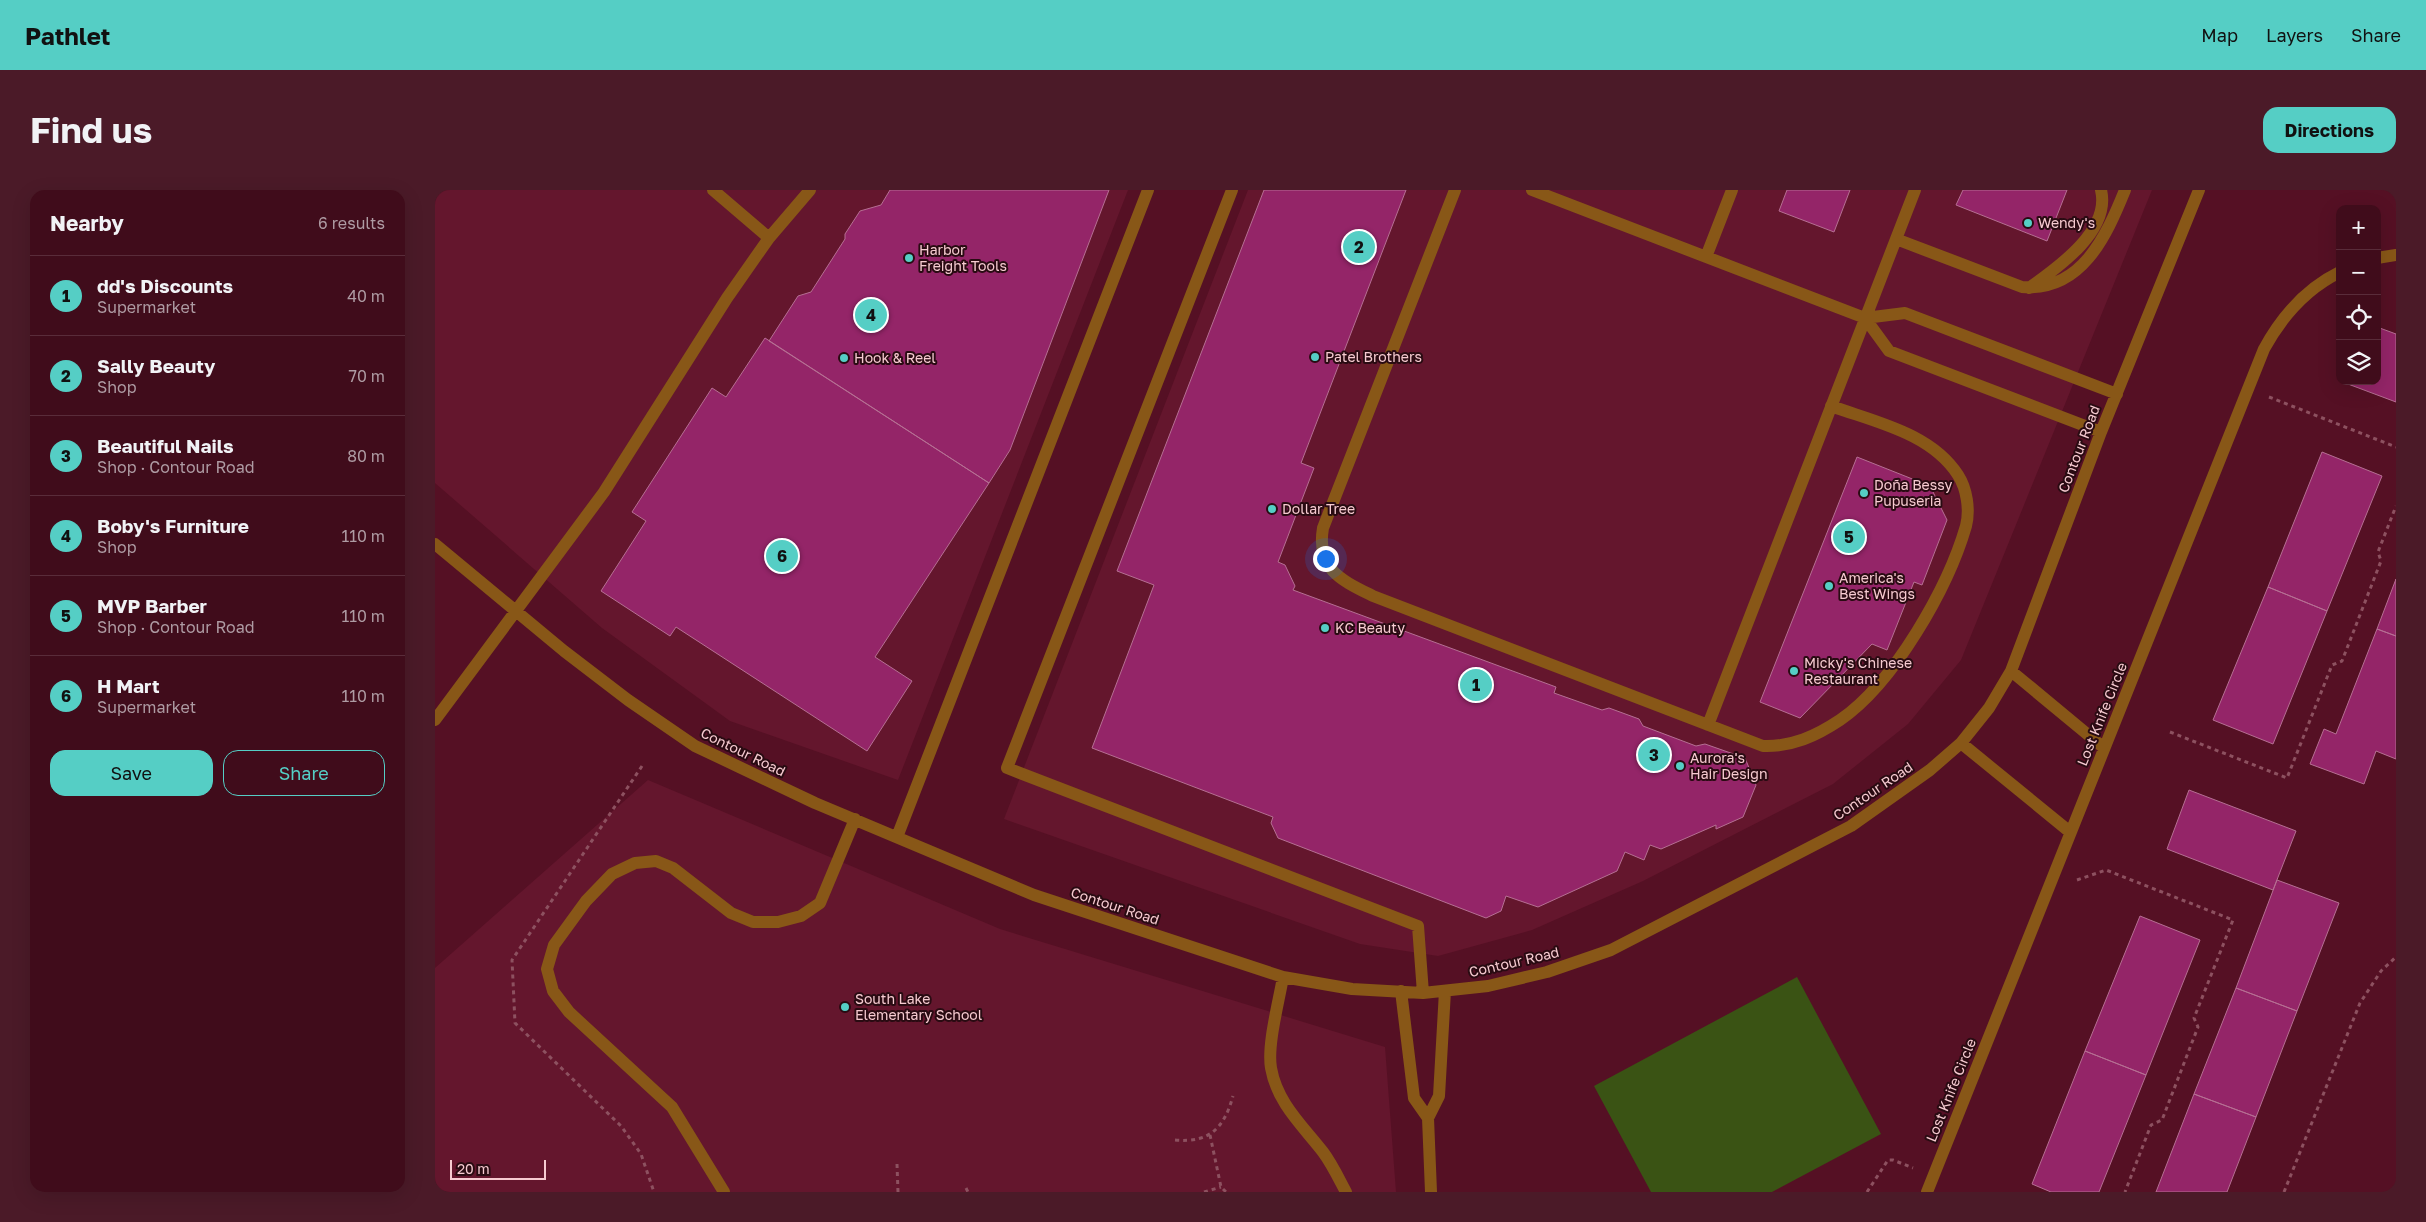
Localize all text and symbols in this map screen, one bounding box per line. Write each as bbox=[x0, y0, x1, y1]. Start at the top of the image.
text: Pathlet bbox=[25, 21, 110, 50]
text: Map bbox=[2201, 24, 2238, 46]
text: Layers bbox=[2266, 24, 2323, 46]
text: Share bbox=[2351, 24, 2401, 46]
button: Directions bbox=[2263, 107, 2396, 153]
text: Find us bbox=[30, 109, 152, 151]
map controls bbox=[2336, 205, 2381, 385]
button: + bbox=[2336, 205, 2381, 250]
text: Nearby bbox=[50, 210, 124, 236]
text: 6 results bbox=[318, 213, 385, 233]
place label: Wendy's bbox=[2038, 214, 2095, 231]
marker: Wendy's bbox=[2022, 217, 2034, 229]
pin: 2 bbox=[1343, 228, 1375, 266]
place label: Harbor Freight Tools bbox=[919, 241, 1007, 274]
button: − bbox=[2336, 250, 2381, 295]
marker: Harbor Freight Tools bbox=[903, 252, 915, 264]
text: dd's Discounts bbox=[97, 274, 233, 297]
text: 1 bbox=[62, 286, 70, 306]
text: 40 m bbox=[347, 286, 385, 306]
button: locate bbox=[2336, 295, 2381, 340]
pin: 4 bbox=[855, 296, 887, 334]
text: Supermarket bbox=[97, 297, 196, 317]
button: layers bbox=[2336, 340, 2381, 385]
place label: Patel Brothers bbox=[1325, 348, 1422, 365]
place label: Hook & Reel bbox=[854, 349, 936, 366]
marker: Patel Brothers bbox=[1309, 351, 1321, 363]
marker: Hook & Reel bbox=[838, 352, 850, 364]
text: Sally Beauty bbox=[97, 354, 215, 377]
text: 2 bbox=[61, 366, 71, 386]
text: 70 m bbox=[348, 366, 385, 386]
text: Shop bbox=[97, 377, 137, 397]
street label: Contour Road bbox=[2054, 403, 2103, 495]
text: Beautiful Nails bbox=[97, 434, 234, 457]
text: 3 bbox=[61, 446, 71, 466]
text: 80 m bbox=[347, 446, 385, 466]
text: Shop · Contour Road bbox=[97, 457, 255, 477]
place label: Doña Bessy Pupuseria bbox=[1874, 476, 1953, 509]
marker: Doña Bessy Pupuseria bbox=[1858, 487, 1870, 499]
place label: Dollar Tree bbox=[1282, 500, 1355, 517]
marker: Dollar Tree bbox=[1266, 503, 1278, 515]
text: Boby's Furniture bbox=[97, 514, 249, 537]
pin: 5 bbox=[1833, 518, 1865, 556]
text: 4 bbox=[61, 526, 71, 546]
text: 110 m bbox=[341, 526, 385, 546]
text: Shop bbox=[97, 537, 137, 557]
pin: 6 bbox=[766, 537, 798, 575]
your location bbox=[1313, 546, 1339, 572]
place label: America's Best Wings bbox=[1839, 569, 1915, 602]
marker: America's Best Wings bbox=[1823, 580, 1835, 592]
text: MVP Barber bbox=[97, 594, 207, 617]
text: 5 bbox=[61, 606, 71, 626]
text: 110 m bbox=[341, 606, 385, 626]
text: Shop · Contour Road bbox=[97, 617, 255, 637]
place label: KC Beauty bbox=[1335, 619, 1405, 636]
marker: KC Beauty bbox=[1319, 622, 1331, 634]
place label: Micky's Chinese Restaurant bbox=[1804, 654, 1912, 687]
street label: Lost Knife Circle bbox=[2073, 660, 2130, 768]
marker: Micky's Chinese Restaurant bbox=[1788, 665, 1800, 677]
pin: 1 bbox=[1460, 666, 1492, 704]
text: H Mart bbox=[97, 674, 160, 697]
text: 6 bbox=[61, 686, 71, 706]
text: 110 m bbox=[341, 686, 385, 706]
text: Supermarket bbox=[97, 697, 196, 717]
street label: Contour Road bbox=[698, 724, 788, 779]
pin: 3 bbox=[1638, 736, 1670, 774]
place label: Aurora's Hair Design bbox=[1690, 749, 1768, 782]
button: Save bbox=[50, 750, 213, 796]
button: Share bbox=[223, 750, 385, 796]
street label: Contour Road bbox=[1830, 758, 1916, 823]
marker: Aurora's Hair Design bbox=[1674, 760, 1686, 772]
street label: Contour Road bbox=[1069, 883, 1162, 928]
street label: Contour Road bbox=[1467, 943, 1561, 980]
place label: South Lake Elementary School bbox=[855, 990, 982, 1023]
marker: South Lake Elementary School bbox=[839, 1001, 851, 1013]
street label: Lost Knife Circle bbox=[1922, 1036, 1979, 1144]
scale bar bbox=[450, 1157, 546, 1180]
text: 20 m bbox=[457, 1160, 490, 1177]

